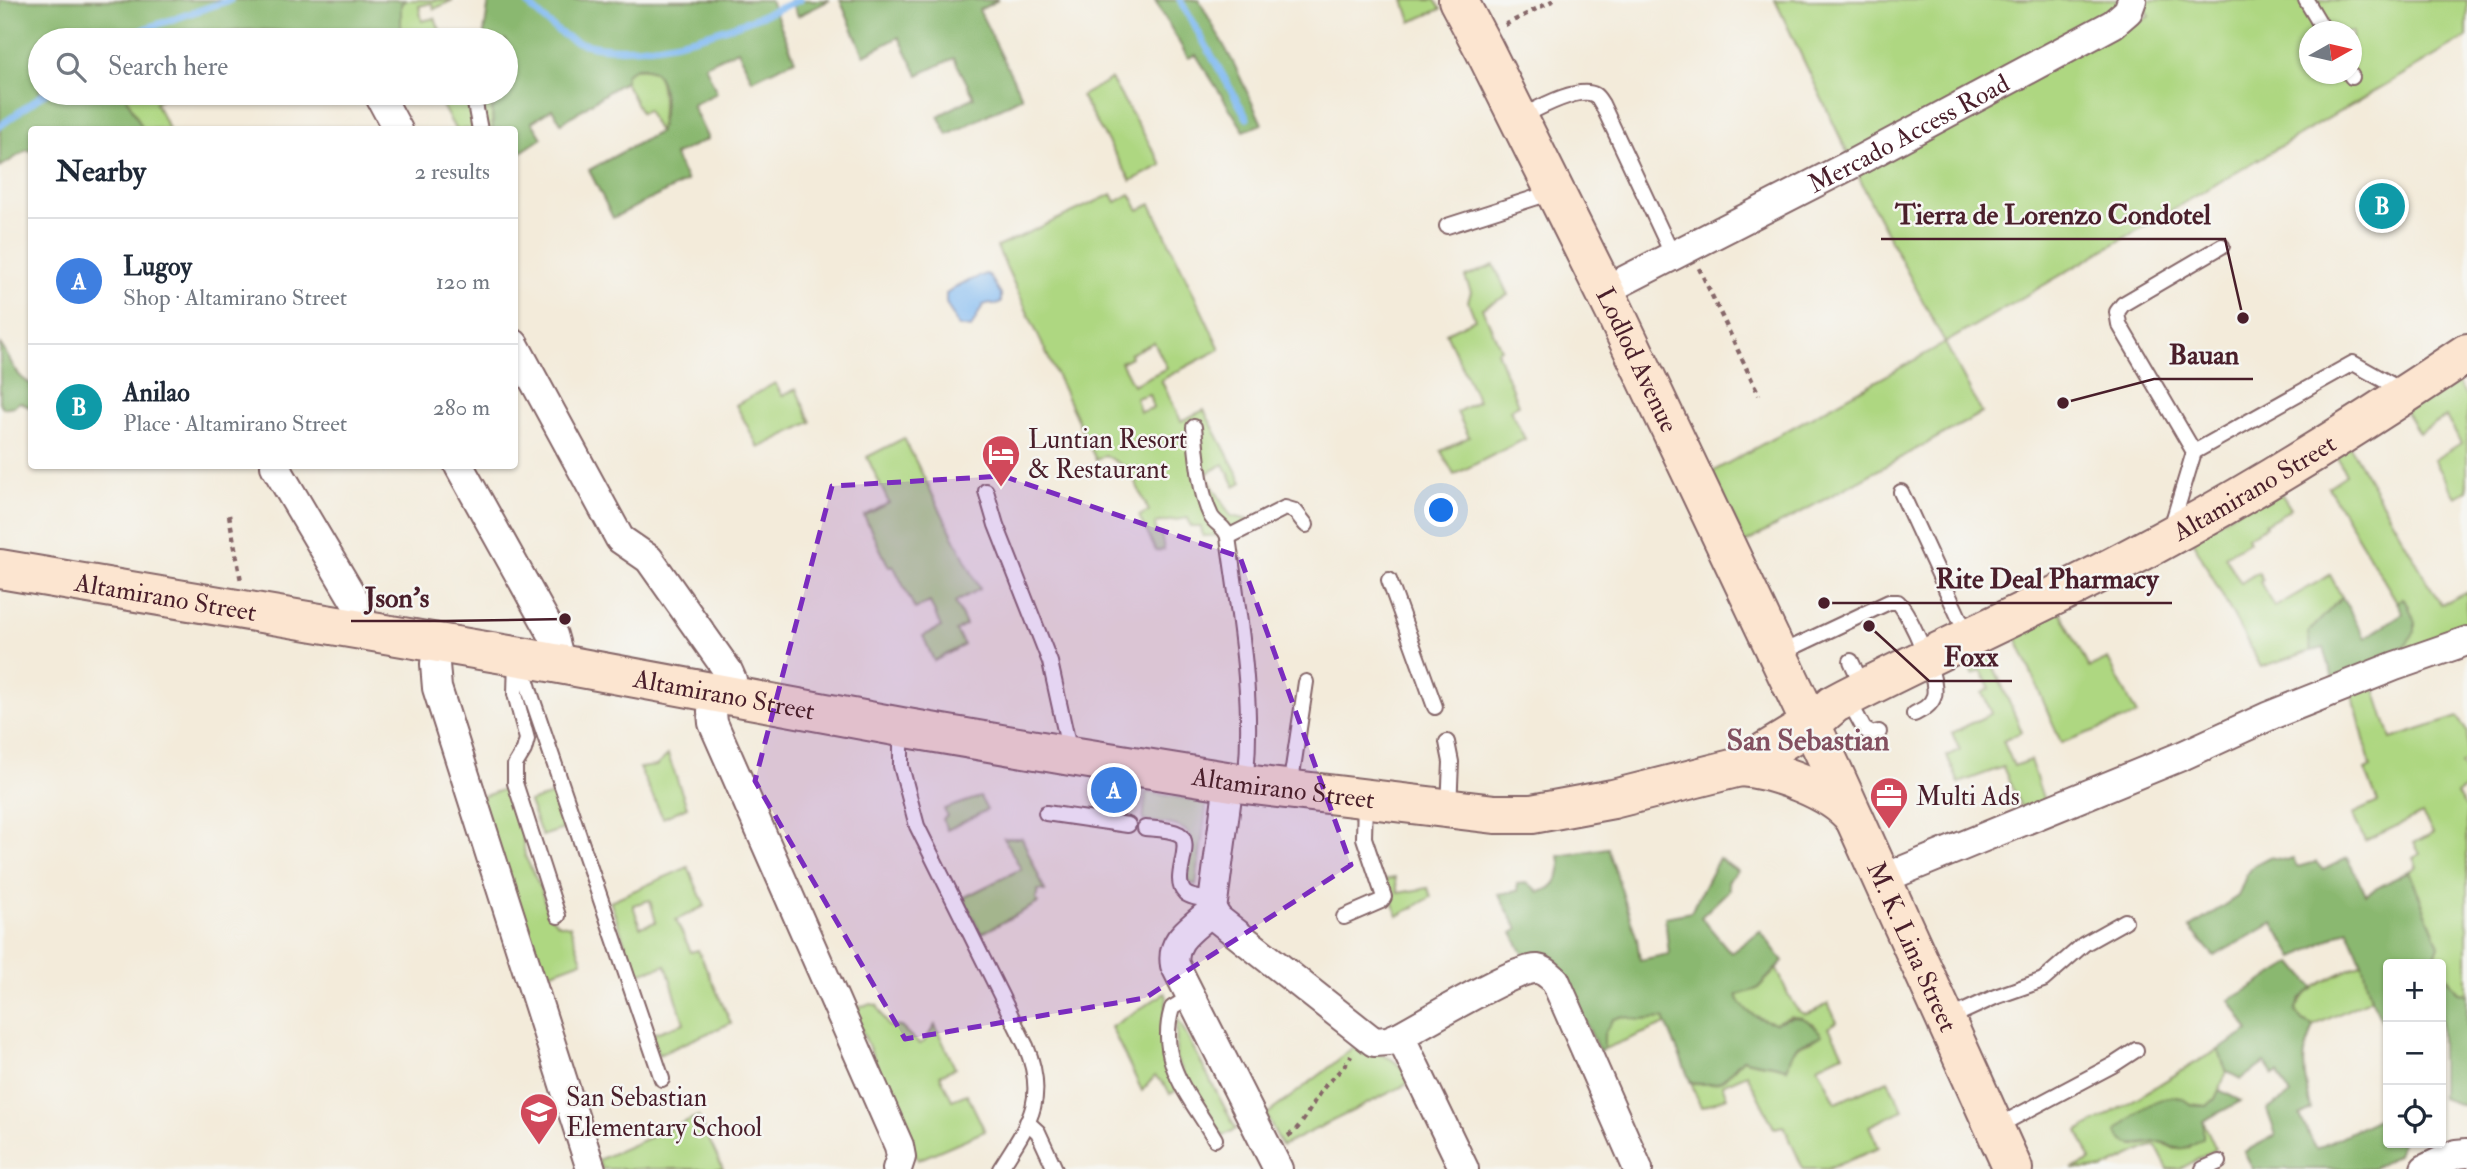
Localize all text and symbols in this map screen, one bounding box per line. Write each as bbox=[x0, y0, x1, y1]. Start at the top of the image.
north arrow bbox=[2299, 21, 2362, 84]
search box bbox=[28, 28, 518, 105]
icon: search bbox=[52, 48, 90, 86]
text: Search here bbox=[108, 51, 228, 83]
street label: Mercado Access Road bbox=[1803, 68, 2015, 201]
text: Nearby bbox=[56, 153, 146, 190]
text: 2 results bbox=[415, 157, 490, 186]
pin: B bbox=[2359, 180, 2405, 232]
callout: Tierra de Lorenzo Condotel bbox=[1881, 190, 2225, 239]
text: Tierra de Lorenzo Condotel bbox=[1894, 198, 2212, 233]
text: Lugoy bbox=[123, 251, 192, 283]
text: A bbox=[72, 267, 86, 296]
text: 120 m bbox=[436, 267, 490, 296]
street label: Lodlod Avenue bbox=[1588, 282, 1685, 438]
text: Shop · Altamirano Street bbox=[123, 283, 347, 312]
callout: Bauan bbox=[2154, 330, 2253, 379]
text: Bauan bbox=[2169, 338, 2240, 373]
text: Anilao bbox=[123, 377, 190, 409]
text: B bbox=[71, 393, 87, 422]
text: 280 m bbox=[433, 393, 490, 422]
text: Place · Altamirano Street bbox=[123, 409, 347, 438]
place label: Luntian Resort & Restaurant bbox=[1028, 424, 1187, 486]
street label: Altamirano Street bbox=[2167, 428, 2342, 549]
hotel icon: Luntian Resort & Restaurant bbox=[980, 433, 1022, 488]
your location bbox=[1424, 493, 1458, 527]
callout: Rite Deal Pharmacy bbox=[1921, 554, 2172, 603]
text: Rite Deal Pharmacy bbox=[1936, 562, 2160, 597]
street label: Altamirano Street bbox=[71, 567, 259, 629]
callout: Json's bbox=[351, 572, 443, 621]
text: Json's bbox=[363, 581, 430, 616]
callout: Foxx bbox=[1929, 632, 2012, 681]
text: Foxx bbox=[1944, 640, 1999, 675]
street label: Altamirano Street bbox=[630, 663, 817, 728]
district label: San Sebastian bbox=[1727, 722, 1890, 759]
street label: Altamirano Street bbox=[1189, 761, 1376, 816]
pin: A bbox=[1091, 764, 1137, 816]
office icon: Multi Ads bbox=[1868, 775, 1910, 830]
place label: Multi Ads bbox=[1916, 781, 2020, 813]
street label: M. K. Lina Street bbox=[1859, 857, 1964, 1037]
map controls bbox=[2383, 959, 2446, 1148]
button: + bbox=[2383, 959, 2446, 1022]
button: − bbox=[2383, 1022, 2446, 1085]
place label: San Sebastian Elementary School bbox=[566, 1082, 763, 1144]
button: locate bbox=[2383, 1085, 2446, 1148]
school or university icon: San Sebastian Elementary School bbox=[518, 1091, 560, 1146]

